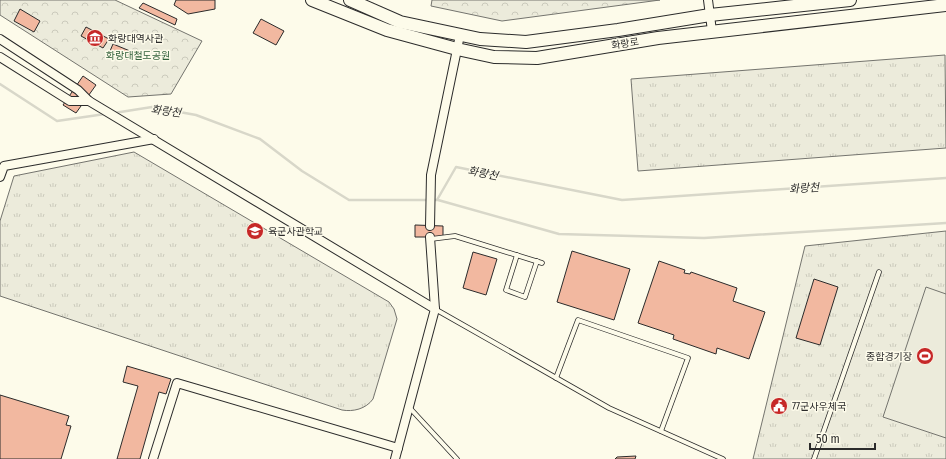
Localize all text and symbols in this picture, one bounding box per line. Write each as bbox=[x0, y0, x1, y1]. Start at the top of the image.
museum icon: 화랑대역사관 bbox=[85, 28, 105, 48]
place label: 화랑대역사관 bbox=[108, 33, 164, 45]
street label: 화랑로 bbox=[611, 36, 640, 52]
park label: 화랑대철도공원 bbox=[106, 50, 170, 62]
water label: 화랑천 bbox=[150, 103, 184, 120]
water label: 화랑천 bbox=[467, 164, 501, 183]
water label: 화랑천 bbox=[788, 181, 821, 196]
school or university icon: 육군사관학교 bbox=[245, 221, 265, 241]
place label: 육군사관학교 bbox=[268, 226, 323, 238]
sports icon: 종합경기장 bbox=[915, 346, 935, 366]
place label: 종합경기장 bbox=[866, 351, 912, 363]
public building icon: 77군사우체국 bbox=[769, 396, 789, 416]
place label: 77군사우체국 bbox=[792, 401, 846, 413]
scale bar bbox=[810, 425, 875, 451]
text: 50 m bbox=[816, 432, 840, 446]

